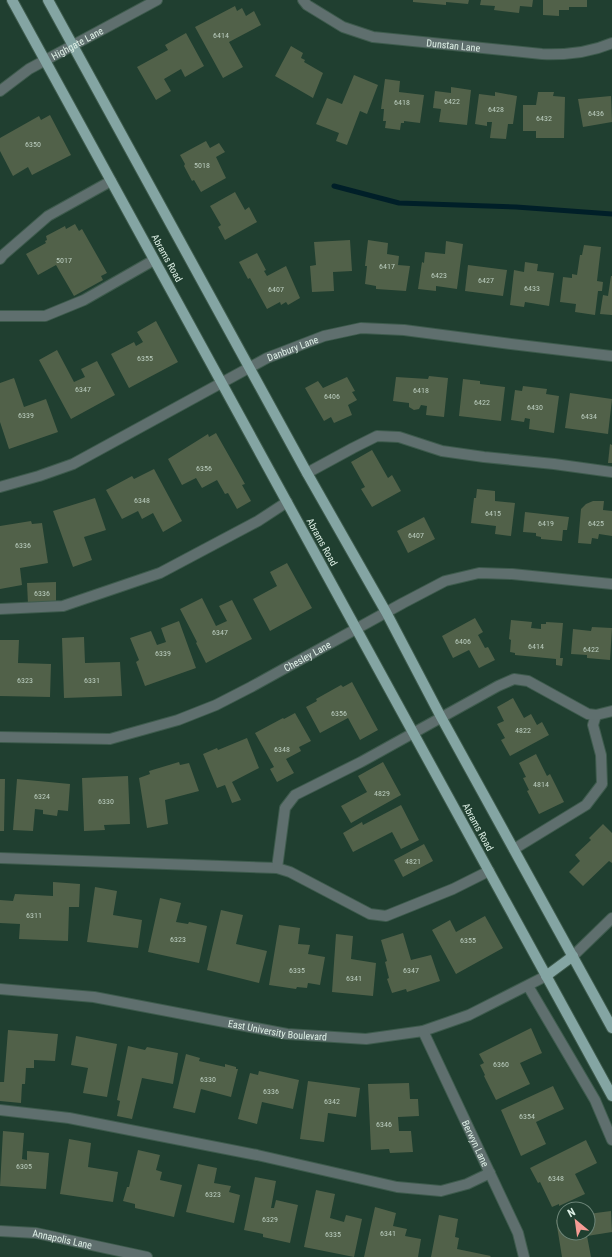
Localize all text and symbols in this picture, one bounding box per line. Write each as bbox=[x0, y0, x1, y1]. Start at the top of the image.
street label: Highgate Lane bbox=[49, 25, 105, 61]
house number: 6414 bbox=[213, 31, 229, 40]
street label: Dunstan Lane bbox=[426, 37, 481, 53]
house number: 6422 bbox=[444, 97, 460, 106]
house number: 6418 bbox=[394, 98, 410, 107]
house number: 6428 bbox=[488, 105, 504, 114]
house number: 6436 bbox=[588, 109, 604, 118]
house number: 6432 bbox=[536, 114, 552, 123]
house number: 6350 bbox=[25, 140, 41, 149]
house number: 5018 bbox=[194, 161, 210, 170]
street label: Abrams Road bbox=[149, 232, 185, 284]
house number: 5017 bbox=[56, 256, 72, 265]
house number: 6417 bbox=[379, 262, 395, 271]
house number: 6423 bbox=[431, 271, 447, 280]
house number: 6427 bbox=[478, 276, 494, 285]
house number: 6433 bbox=[524, 284, 540, 293]
house number: 6407 bbox=[268, 285, 284, 294]
street label: Danbury Lane bbox=[265, 333, 320, 363]
house number: 6355 bbox=[137, 354, 153, 363]
house number: 6347 bbox=[75, 385, 91, 394]
house number: 6418 bbox=[413, 386, 429, 395]
house number: 6406 bbox=[324, 392, 340, 401]
house number: 6422 bbox=[474, 398, 490, 407]
house number: 6430 bbox=[527, 403, 543, 412]
house number: 6339 bbox=[18, 411, 34, 420]
house number: 6434 bbox=[581, 412, 597, 421]
house number: 6356 bbox=[196, 464, 212, 473]
house number: 6348 bbox=[134, 496, 150, 505]
house number: 6415 bbox=[485, 509, 501, 518]
street label: Abrams Road bbox=[304, 516, 340, 568]
house number: 6419 bbox=[538, 519, 554, 528]
house number: 6425 bbox=[588, 519, 604, 528]
house number: 6407 bbox=[408, 531, 424, 540]
house number: 6336 bbox=[15, 541, 31, 550]
house number: 6336 bbox=[34, 589, 50, 598]
house number: 6347 bbox=[212, 628, 228, 637]
house number: 6406 bbox=[455, 637, 471, 646]
street label: Chesley Lane bbox=[282, 638, 333, 673]
house number: 6414 bbox=[528, 642, 544, 651]
house number: 6422 bbox=[583, 645, 599, 654]
house number: 6339 bbox=[155, 649, 171, 658]
house number: 6323 bbox=[17, 676, 33, 685]
house number: 6331 bbox=[84, 676, 100, 685]
house number: 6356 bbox=[331, 709, 347, 718]
house number: 4822 bbox=[515, 726, 531, 735]
house number: 6348 bbox=[274, 745, 290, 754]
house number: 4814 bbox=[533, 780, 549, 789]
house number: 4829 bbox=[374, 789, 390, 798]
house number: 6324 bbox=[34, 792, 50, 801]
house number: 6330 bbox=[98, 797, 114, 806]
street label: Abrams Road bbox=[460, 801, 496, 853]
house number: 4821 bbox=[405, 857, 421, 866]
house number: 6311 bbox=[26, 911, 42, 920]
house number: 6323 bbox=[170, 935, 186, 944]
house number: 6355 bbox=[460, 936, 476, 945]
house number: 6335 bbox=[289, 966, 305, 975]
house number: 6347 bbox=[403, 966, 419, 975]
house number: 6341 bbox=[346, 974, 362, 983]
street label: East University Boulevard bbox=[227, 1017, 327, 1042]
house number: 6360 bbox=[493, 1060, 509, 1069]
house number: 6330 bbox=[200, 1075, 216, 1084]
house number: 6336 bbox=[263, 1087, 279, 1096]
house number: 6342 bbox=[324, 1097, 340, 1106]
house number: 6354 bbox=[519, 1112, 535, 1121]
street label: Berwyn Lane bbox=[460, 1118, 492, 1169]
house number: 6346 bbox=[376, 1120, 392, 1129]
house number: 6305 bbox=[16, 1162, 32, 1171]
house number: 6348 bbox=[548, 1174, 564, 1183]
house number: 6323 bbox=[205, 1190, 221, 1199]
north arrow bbox=[556, 1201, 596, 1241]
text: N bbox=[565, 1205, 578, 1220]
house number: 6329 bbox=[262, 1215, 278, 1224]
street label: Annapolis Lane bbox=[32, 1227, 94, 1251]
house number: 6341 bbox=[380, 1229, 396, 1238]
house number: 6335 bbox=[325, 1230, 341, 1239]

